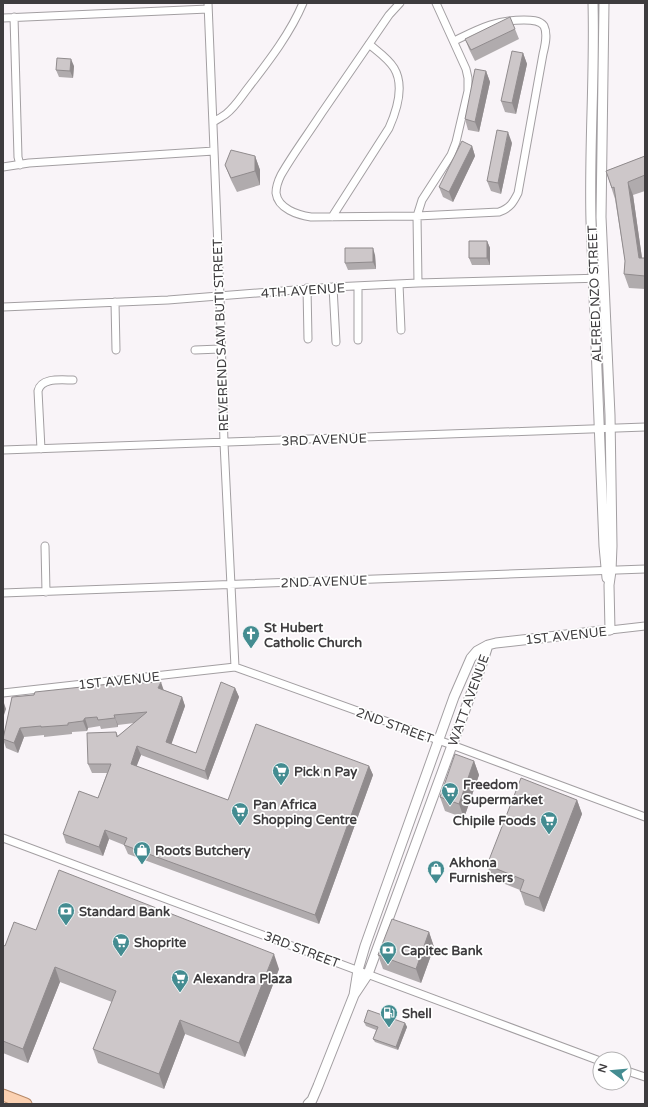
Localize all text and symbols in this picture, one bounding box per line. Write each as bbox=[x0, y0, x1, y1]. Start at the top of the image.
street label: ALFRED NZO STREET bbox=[585, 225, 605, 363]
street label: REVEREND SAM BUTI STREET bbox=[210, 238, 232, 432]
street label: 4TH AVENUE bbox=[260, 280, 346, 302]
street label: 3RD AVENUE bbox=[281, 431, 367, 449]
street label: 2ND AVENUE bbox=[280, 572, 368, 592]
place label: St Hubert Catholic Church bbox=[264, 620, 362, 651]
church icon: St Hubert Catholic Church bbox=[241, 624, 261, 649]
street label: 1ST AVENUE bbox=[524, 624, 608, 648]
street label: WATT AVENUE bbox=[445, 652, 493, 748]
street label: 1ST AVENUE bbox=[77, 669, 161, 693]
street label: 2ND STREET bbox=[354, 705, 436, 747]
supermarket icon: Pick n Pay bbox=[271, 761, 291, 786]
place label: Pick n Pay bbox=[294, 764, 357, 780]
place label: Freedom Supermarket bbox=[463, 777, 543, 808]
supermarket icon: Freedom Supermarket bbox=[440, 781, 460, 806]
place label: Pan Africa Shopping Centre bbox=[253, 797, 358, 828]
supermarket icon: Pan Africa Shopping Centre bbox=[230, 801, 250, 826]
supermarket icon: Chipile Foods bbox=[539, 810, 559, 835]
place label: Chipile Foods bbox=[453, 813, 536, 829]
shop icon: Roots Butchery bbox=[132, 840, 152, 865]
place label: Roots Butchery bbox=[155, 843, 250, 859]
place label: Akhona Furnishers bbox=[449, 855, 513, 886]
shop icon: Akhona Furnishers bbox=[426, 859, 446, 884]
bank icon: Standard Bank bbox=[56, 901, 76, 926]
place label: Standard Bank bbox=[79, 904, 170, 920]
street label: 3RD STREET bbox=[262, 928, 342, 972]
supermarket icon: Shoprite bbox=[111, 932, 131, 957]
place label: Shoprite bbox=[134, 935, 187, 951]
bank icon: Capitec Bank bbox=[378, 940, 398, 965]
place label: Capitec Bank bbox=[401, 943, 483, 959]
supermarket icon: Alexandra Plaza bbox=[170, 968, 190, 993]
place label: Alexandra Plaza bbox=[193, 971, 292, 987]
fuel station icon: Shell bbox=[379, 1003, 399, 1028]
place label: Shell bbox=[402, 1006, 432, 1022]
north arrow bbox=[592, 1051, 632, 1091]
text: N bbox=[595, 1062, 610, 1074]

